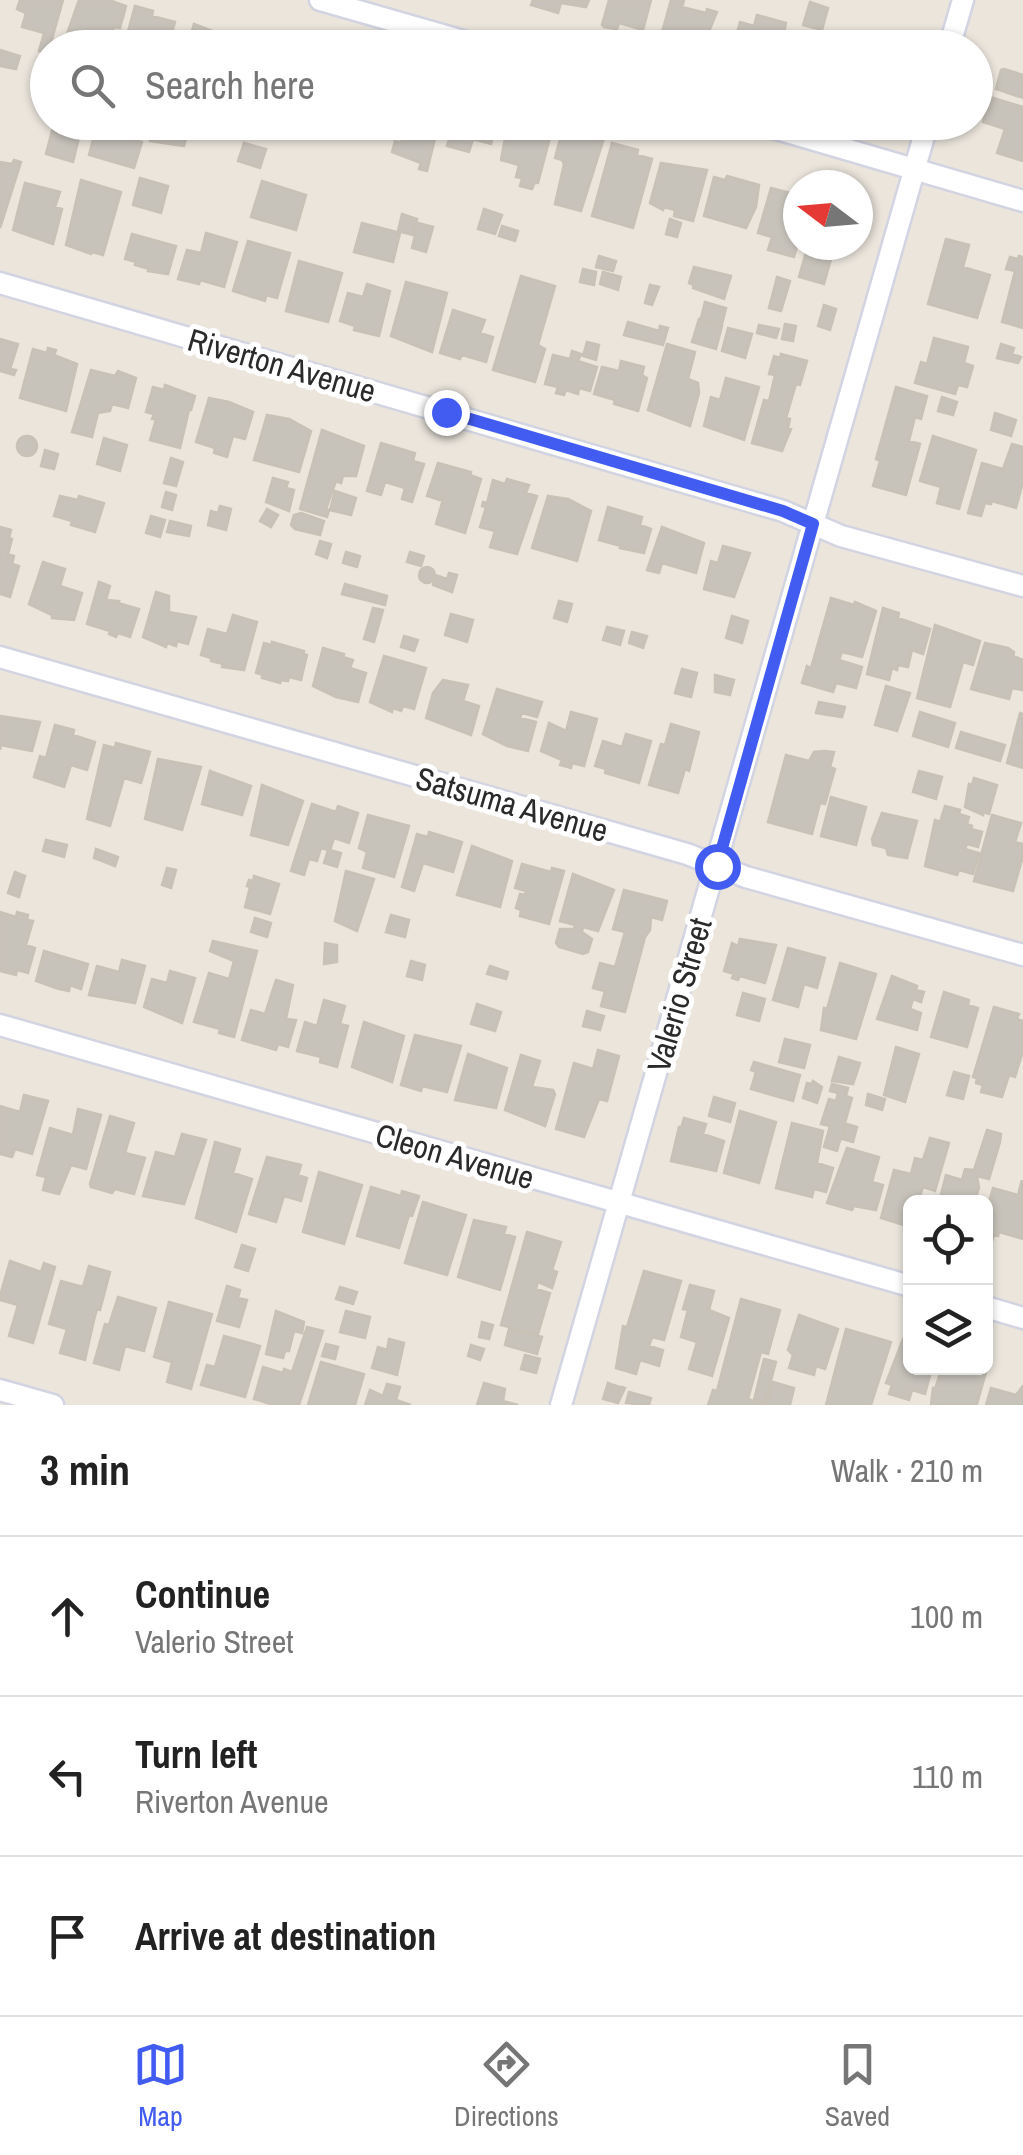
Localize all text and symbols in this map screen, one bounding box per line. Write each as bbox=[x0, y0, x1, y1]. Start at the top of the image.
search box bbox=[30, 30, 993, 140]
icon: search bbox=[65, 58, 120, 113]
text: Search here bbox=[145, 60, 315, 111]
north arrow bbox=[783, 170, 873, 260]
street label: Riverton Avenue bbox=[183, 318, 381, 412]
route end bbox=[424, 390, 470, 436]
street label: Satsuma Avenue bbox=[411, 756, 613, 852]
route start bbox=[695, 844, 741, 890]
street label: Valerio Street bbox=[636, 913, 722, 1077]
street label: Cleon Avenue bbox=[371, 1113, 539, 1199]
map controls bbox=[903, 1195, 993, 1375]
button: locate bbox=[903, 1195, 993, 1285]
button: layers bbox=[903, 1285, 993, 1375]
text: 3 min bbox=[40, 1442, 130, 1498]
text: Walk · 210 m bbox=[831, 1449, 983, 1492]
text: Continue bbox=[135, 1569, 270, 1620]
icon: ahead bbox=[40, 1589, 95, 1644]
text: 100 m bbox=[910, 1595, 983, 1638]
text: Valerio Street bbox=[135, 1620, 294, 1663]
text: Turn left bbox=[135, 1729, 257, 1780]
icon: left bbox=[40, 1749, 95, 1804]
text: 110 m bbox=[912, 1755, 983, 1798]
text: Riverton Avenue bbox=[135, 1780, 329, 1823]
icon: arrive bbox=[40, 1909, 95, 1964]
text: Arrive at destination bbox=[135, 1911, 436, 1962]
tab: Map bbox=[133, 2037, 188, 2135]
tab: Directions bbox=[454, 2037, 559, 2135]
tab: Saved bbox=[825, 2037, 890, 2135]

